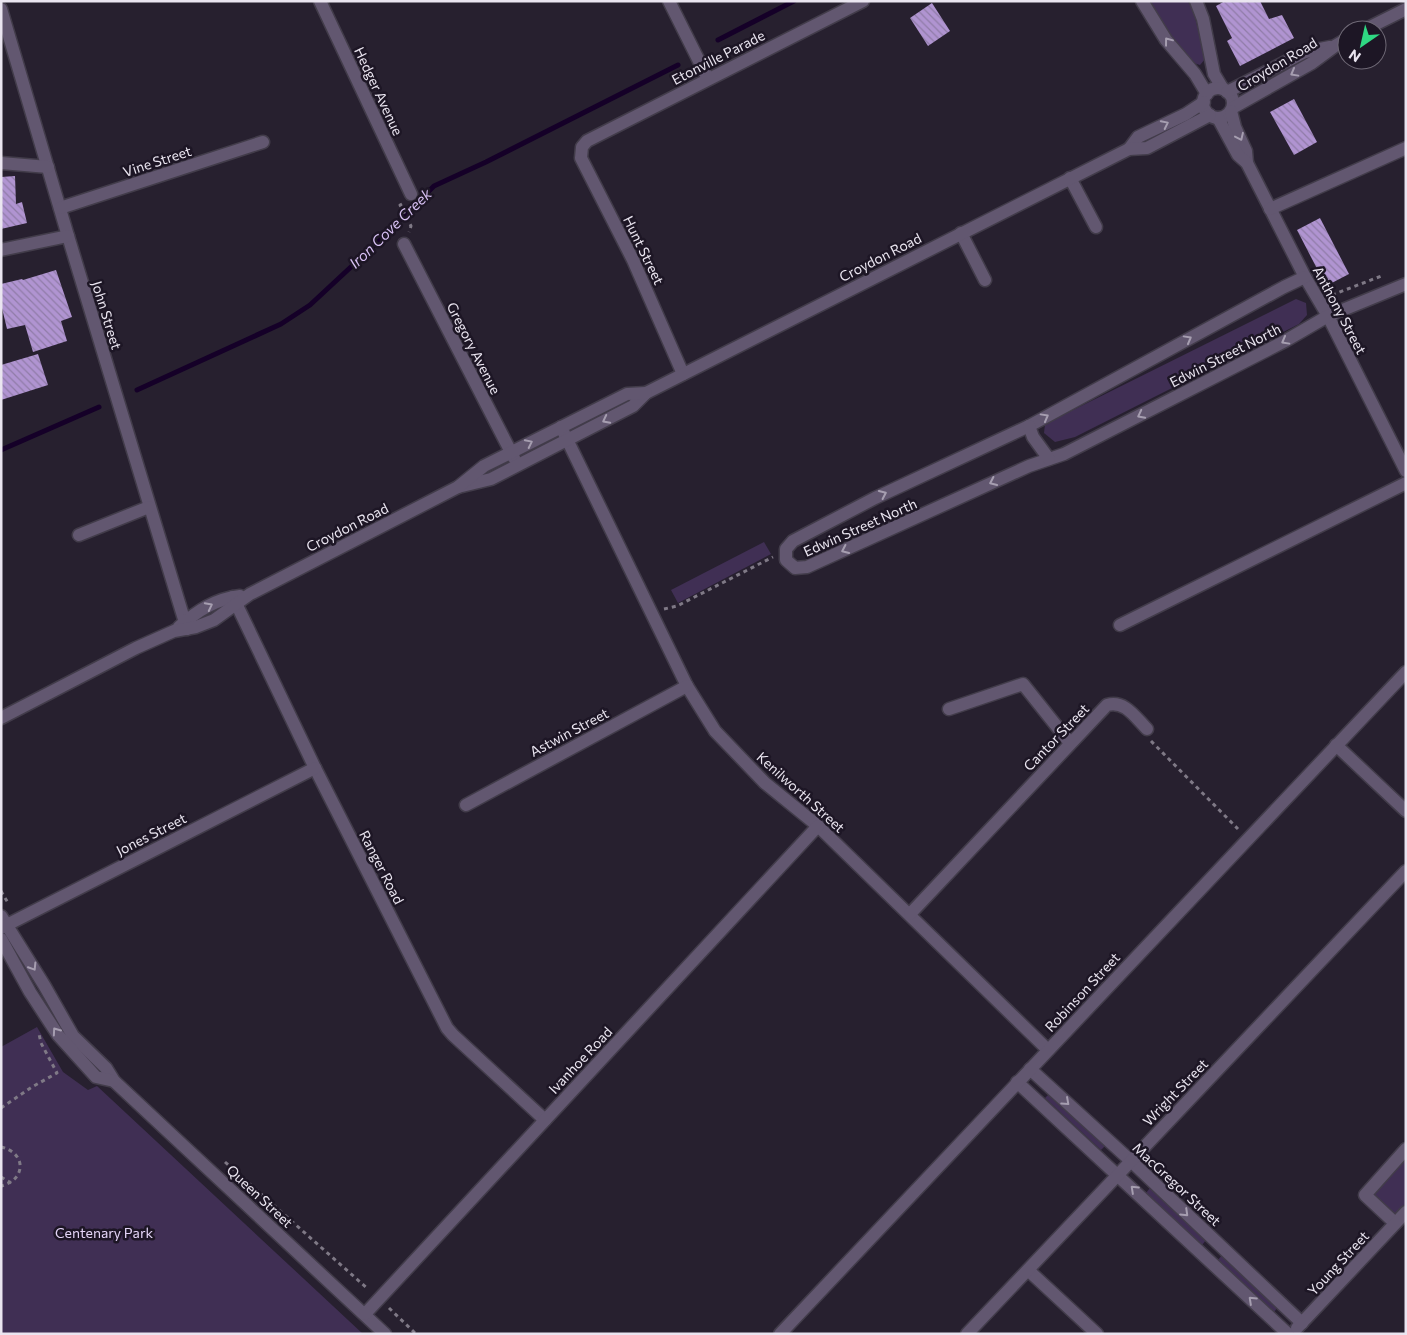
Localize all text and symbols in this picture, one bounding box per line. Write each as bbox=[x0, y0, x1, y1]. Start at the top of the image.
north arrow bbox=[1337, 20, 1387, 70]
street label: Etonville Parade bbox=[669, 26, 767, 88]
street label: Croydon Road bbox=[1234, 34, 1320, 94]
one-way arrow bbox=[1165, 38, 1173, 47]
street label: Hedger Avenue bbox=[351, 44, 407, 138]
text: N bbox=[1345, 46, 1364, 66]
one-way arrow bbox=[1290, 67, 1299, 77]
one-way arrow bbox=[1160, 120, 1169, 130]
one-way arrow bbox=[1234, 132, 1244, 141]
street label: Vine Street bbox=[121, 142, 194, 180]
water label: Iron Cove Creek bbox=[345, 184, 435, 272]
street label: Hunt Street bbox=[620, 213, 668, 287]
street label: Croydon Road bbox=[836, 229, 924, 285]
street label: Anthony Street bbox=[1310, 263, 1370, 357]
street label: John Street bbox=[89, 279, 126, 352]
street label: Gregory Avenue bbox=[443, 299, 505, 397]
street label: Edwin Street North bbox=[1167, 320, 1283, 390]
one-way arrow bbox=[1183, 335, 1192, 345]
one-way arrow bbox=[1282, 335, 1291, 345]
one-way arrow bbox=[1137, 409, 1146, 419]
one-way arrow bbox=[1040, 413, 1049, 423]
one-way arrow bbox=[602, 414, 611, 424]
one-way arrow bbox=[524, 439, 533, 449]
one-way arrow bbox=[989, 476, 998, 487]
one-way arrow bbox=[878, 490, 887, 501]
street label: Edwin Street North bbox=[801, 494, 919, 560]
street label: Croydon Road bbox=[303, 499, 391, 555]
one-way arrow bbox=[841, 543, 850, 554]
one-way arrow bbox=[204, 602, 213, 612]
street label: Cantor Street bbox=[1020, 700, 1092, 774]
street label: Astwin Street bbox=[527, 704, 612, 760]
street label: Kenilworth Street bbox=[754, 748, 849, 836]
street label: Jones Street bbox=[113, 809, 189, 859]
street label: Ranger Road bbox=[356, 827, 408, 907]
street label: Robinson Street bbox=[1041, 949, 1123, 1035]
one-way arrow bbox=[26, 961, 36, 970]
street label: Ivanhoe Road bbox=[545, 1023, 615, 1097]
one-way arrow bbox=[53, 1027, 62, 1037]
street label: Wright Street bbox=[1139, 1055, 1211, 1129]
one-way arrow bbox=[1061, 1096, 1070, 1105]
street label: MacGregor Street bbox=[1129, 1139, 1225, 1229]
street label: Queen Street bbox=[223, 1161, 297, 1231]
one-way arrow bbox=[1130, 1186, 1139, 1195]
one-way arrow bbox=[1179, 1207, 1188, 1216]
park label: Centenary Park bbox=[55, 1224, 153, 1241]
street label: Young Street bbox=[1304, 1227, 1372, 1299]
one-way arrow bbox=[1249, 1297, 1258, 1306]

